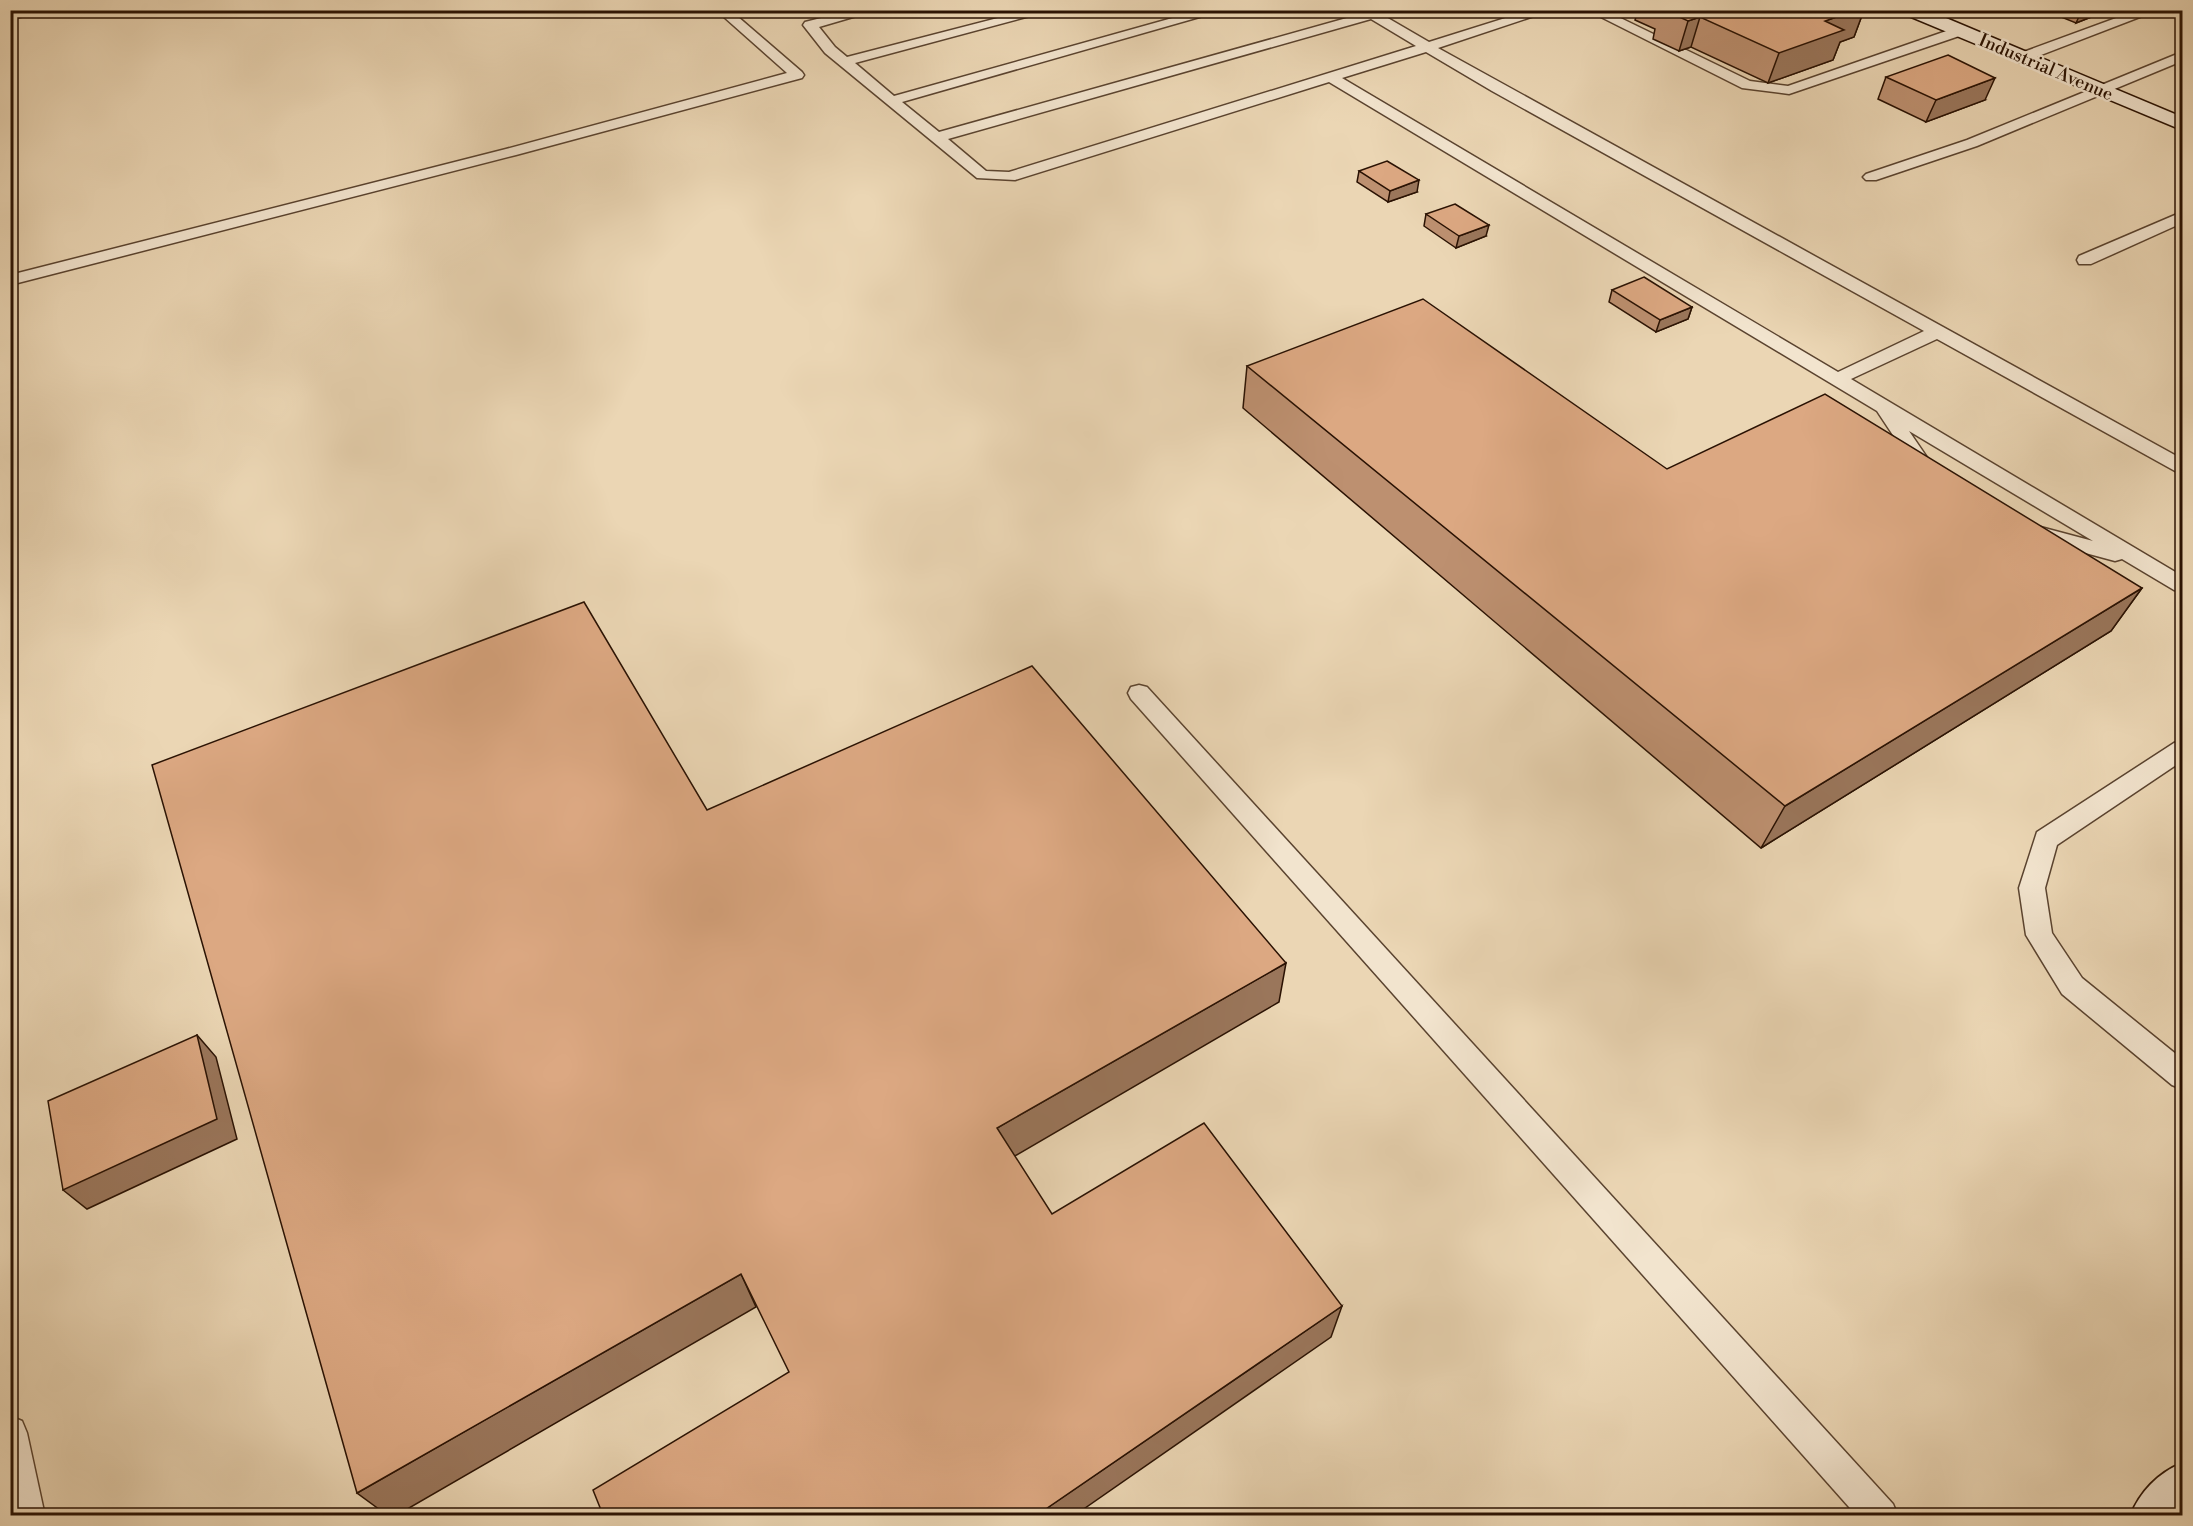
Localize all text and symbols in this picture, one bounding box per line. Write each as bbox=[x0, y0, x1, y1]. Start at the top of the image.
street label: Industrial Avenue bbox=[1975, 29, 2117, 106]

